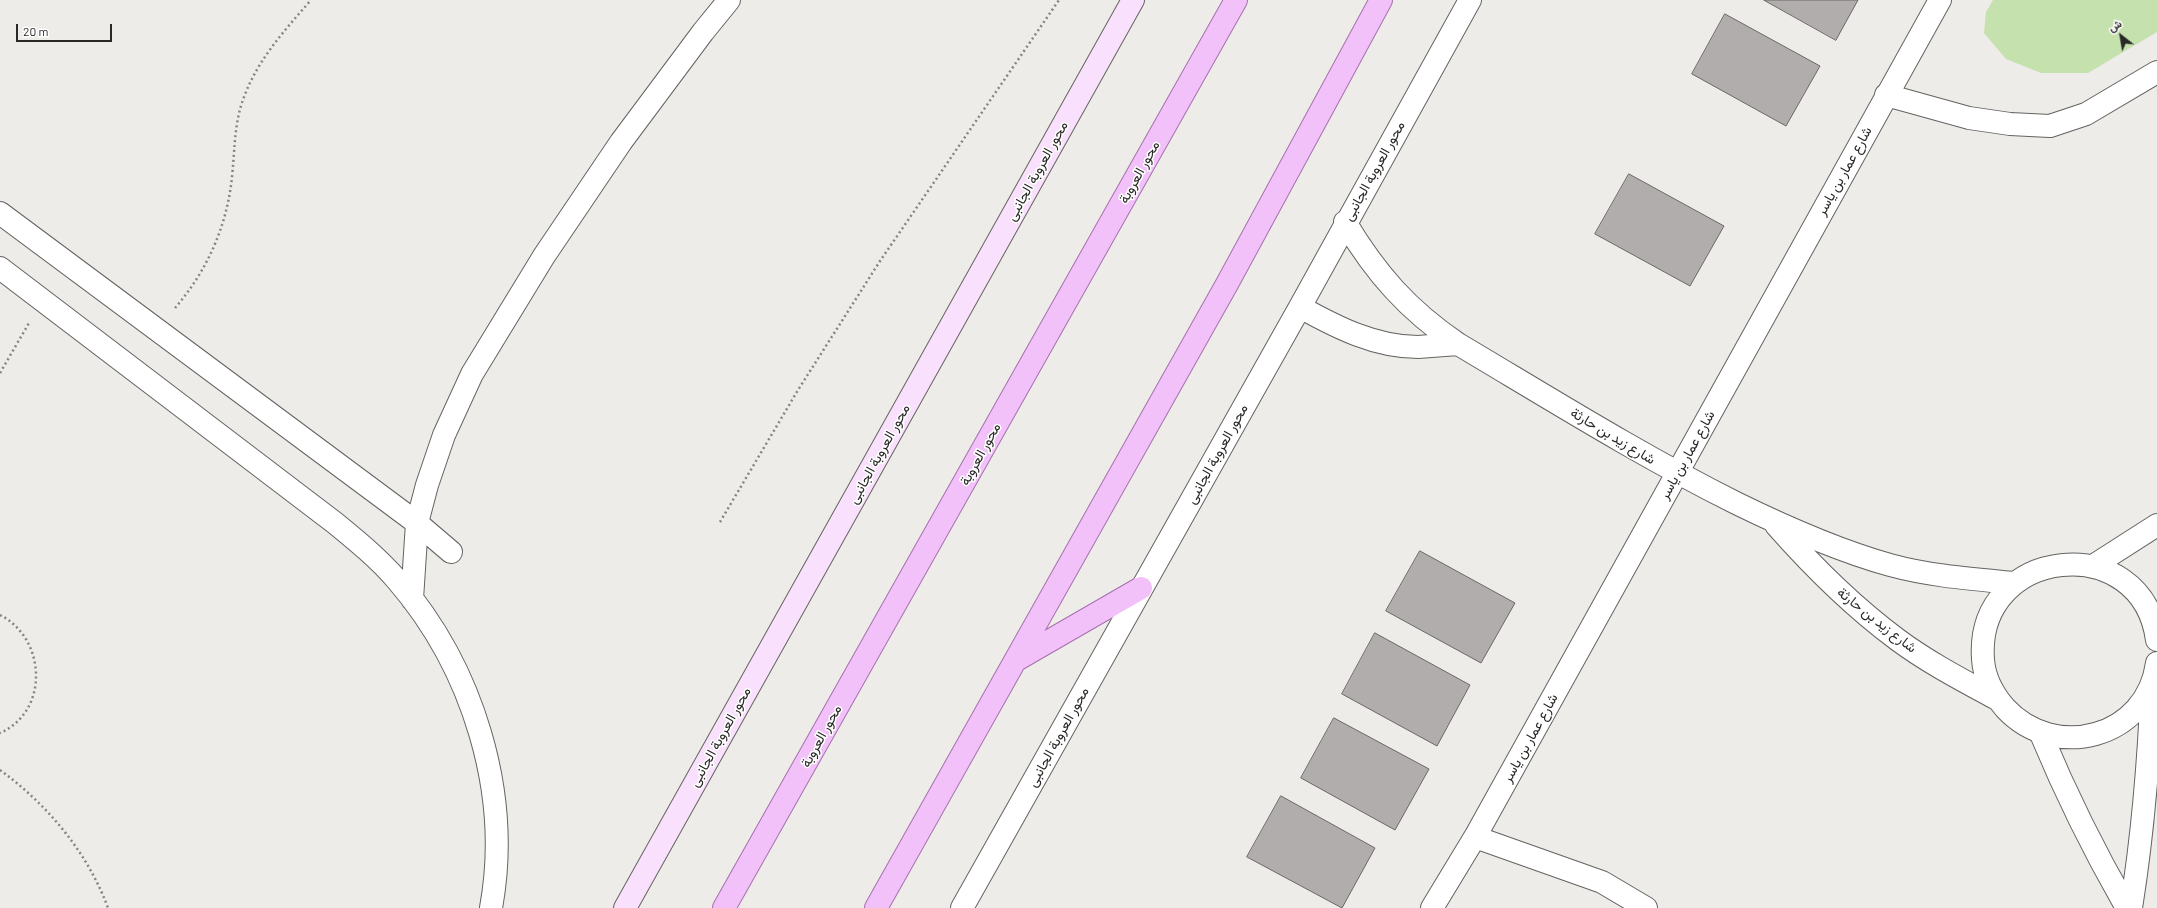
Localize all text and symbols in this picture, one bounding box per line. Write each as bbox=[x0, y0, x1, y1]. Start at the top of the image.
scale bar bbox=[18, 16, 114, 42]
north arrow bbox=[2101, 16, 2141, 56]
text: ش bbox=[2106, 16, 2124, 34]
text: 20 m bbox=[23, 24, 49, 38]
street label: محور العروبة الجانبى bbox=[1003, 118, 1071, 224]
street label: محور العروبة الجانبى bbox=[1340, 118, 1408, 224]
street label: شارع عمار بن ياسر bbox=[1813, 124, 1875, 218]
street label: محور العروبة bbox=[1115, 138, 1163, 206]
street label: محور العروبة الجانبى bbox=[845, 401, 913, 507]
street label: محور العروبة الجانبى bbox=[1183, 401, 1251, 507]
street label: شارع زيد بن حارثة bbox=[1567, 404, 1659, 468]
street label: شارع عمار بن ياسر bbox=[1656, 408, 1718, 502]
street label: محور العروبة bbox=[956, 420, 1004, 488]
street label: شارع زيد بن حارثة bbox=[1834, 584, 1920, 656]
street label: محور العروبة الجانبى bbox=[686, 684, 754, 790]
street label: محور العروبة الجانبى bbox=[1024, 684, 1092, 790]
street label: شارع عمار بن ياسر bbox=[1499, 691, 1561, 785]
street label: محور العروبة bbox=[797, 702, 845, 770]

